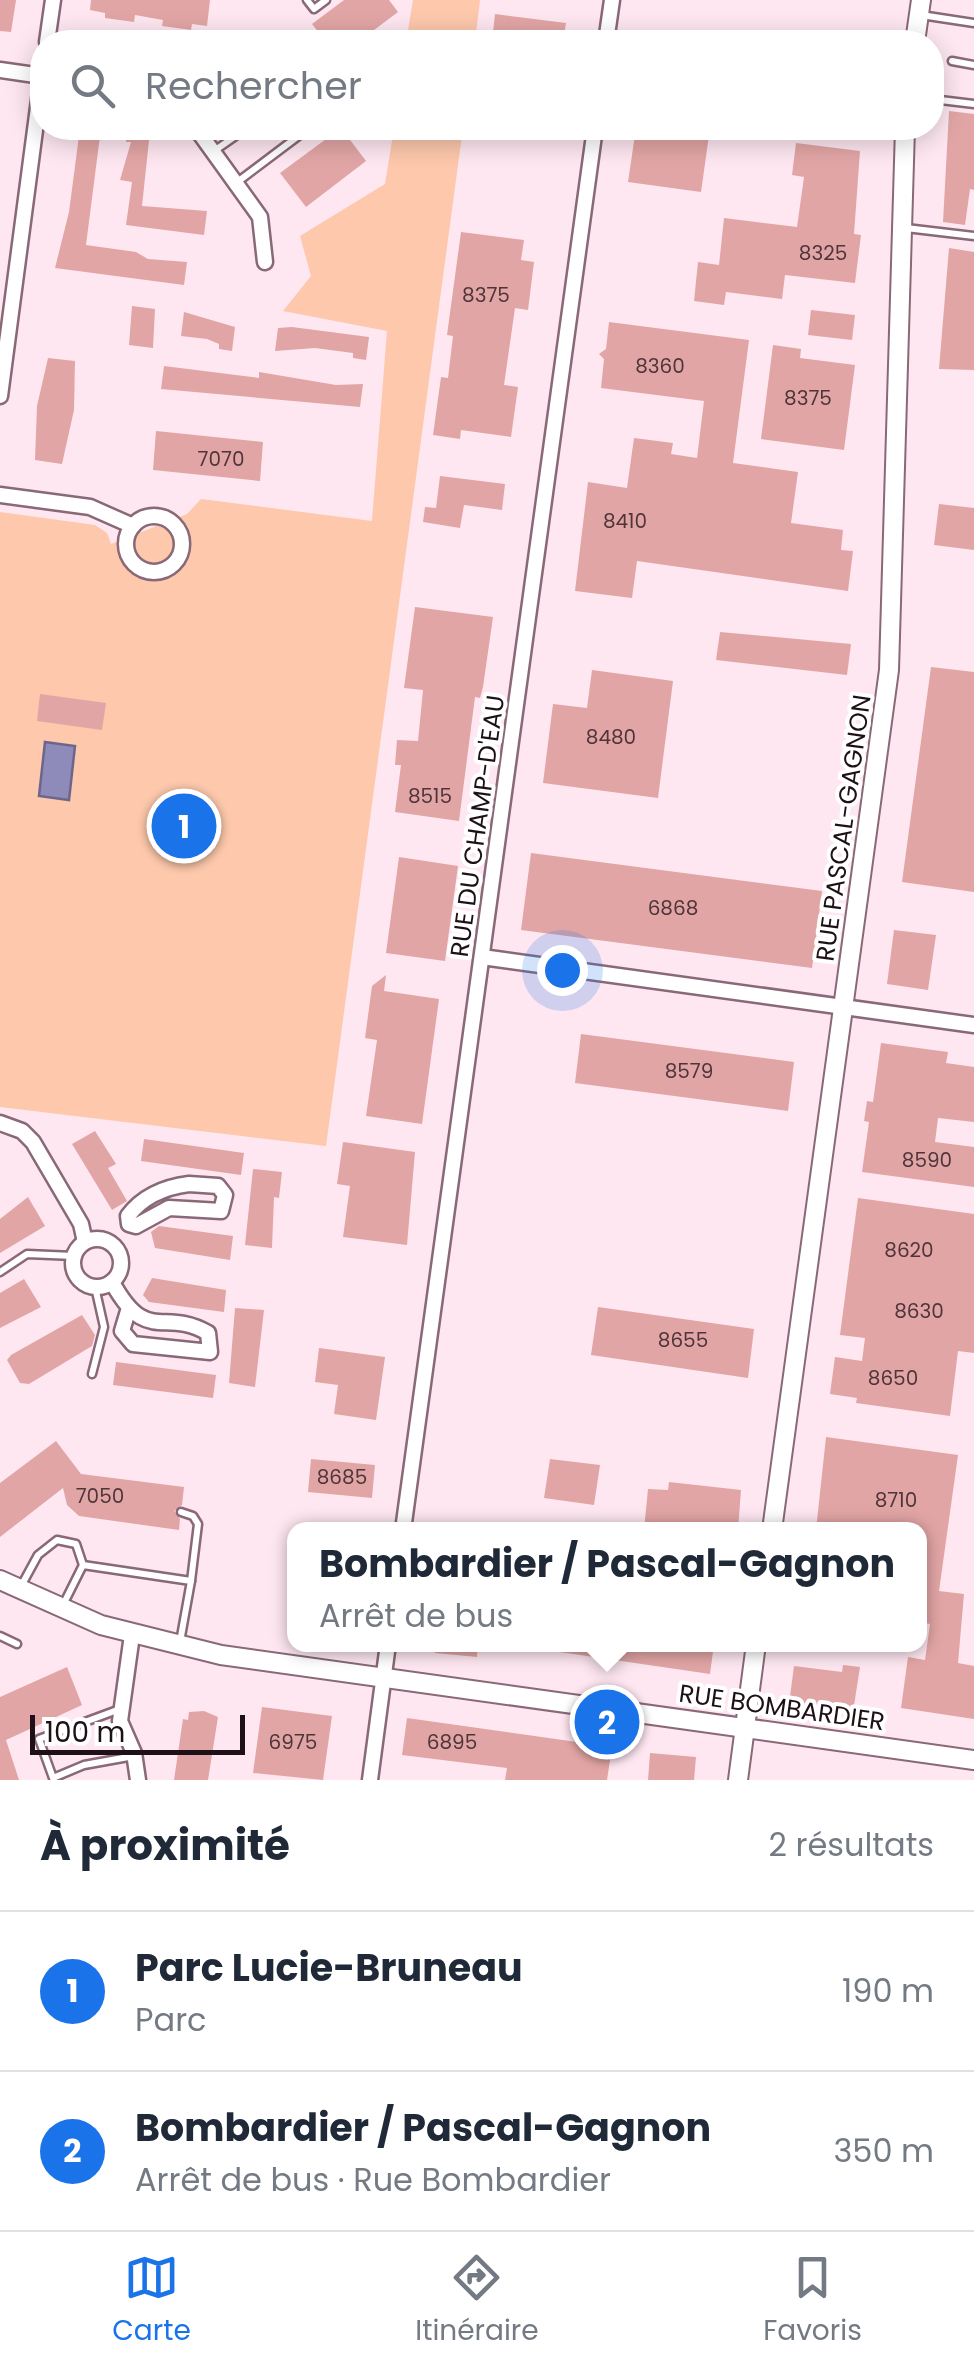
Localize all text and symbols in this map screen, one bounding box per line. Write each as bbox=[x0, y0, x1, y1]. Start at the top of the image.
search box bbox=[30, 30, 944, 140]
icon: search bbox=[65, 58, 120, 113]
text: Rechercher bbox=[145, 59, 362, 112]
house number: 8325 bbox=[799, 239, 847, 267]
house number: 8375 bbox=[462, 281, 510, 309]
house number: 8360 bbox=[635, 352, 685, 380]
house number: 8375 bbox=[784, 384, 832, 412]
house number: 7070 bbox=[198, 445, 244, 473]
house number: 8410 bbox=[603, 507, 647, 535]
street label: RUE DU CHAMP-D'EAU bbox=[442, 693, 513, 959]
street label: RUE PASCAL-GAGNON bbox=[807, 693, 880, 964]
house number: 8480 bbox=[586, 723, 636, 751]
house number: 8515 bbox=[408, 782, 452, 810]
pin: 1 bbox=[152, 788, 216, 864]
house number: 6868 bbox=[648, 894, 698, 922]
your location bbox=[537, 945, 588, 996]
house number: 8579 bbox=[665, 1057, 713, 1085]
house number: 8590 bbox=[902, 1146, 952, 1174]
house number: 8620 bbox=[884, 1236, 934, 1264]
house number: 8630 bbox=[894, 1297, 944, 1325]
house number: 8655 bbox=[658, 1326, 708, 1354]
house number: 8650 bbox=[868, 1364, 918, 1392]
house number: 8685 bbox=[317, 1463, 367, 1491]
house number: 7050 bbox=[76, 1482, 124, 1510]
house number: 8710 bbox=[875, 1486, 917, 1514]
popup bbox=[287, 1522, 927, 1652]
text: Bombardier / Pascal-Gagnon bbox=[319, 1537, 895, 1590]
text: Arrêt de bus bbox=[319, 1593, 513, 1638]
street label: RUE BOMBARDIER bbox=[677, 1676, 887, 1739]
pin: 2 bbox=[574, 1684, 640, 1760]
scale bar bbox=[30, 1710, 245, 1754]
text: 100 m bbox=[45, 1713, 125, 1752]
house number: 6975 bbox=[269, 1728, 317, 1756]
house number: 6895 bbox=[427, 1728, 477, 1756]
text: À proximité bbox=[40, 1816, 290, 1875]
text: 2 résultats bbox=[769, 1822, 934, 1867]
text: Parc Lucie-Bruneau bbox=[135, 1941, 523, 1994]
text: 1 bbox=[66, 1968, 79, 2013]
text: 190 m bbox=[842, 1968, 934, 2013]
text: Parc bbox=[135, 1997, 207, 2042]
text: Bombardier / Pascal-Gagnon bbox=[135, 2101, 711, 2154]
text: 2 bbox=[63, 2128, 82, 2173]
text: 350 m bbox=[833, 2128, 934, 2173]
text: Arrêt de bus · Rue Bombardier bbox=[135, 2157, 611, 2202]
tab: Carte bbox=[112, 2250, 191, 2352]
tab: Itinéraire bbox=[415, 2250, 539, 2352]
tab: Favoris bbox=[763, 2250, 862, 2352]

